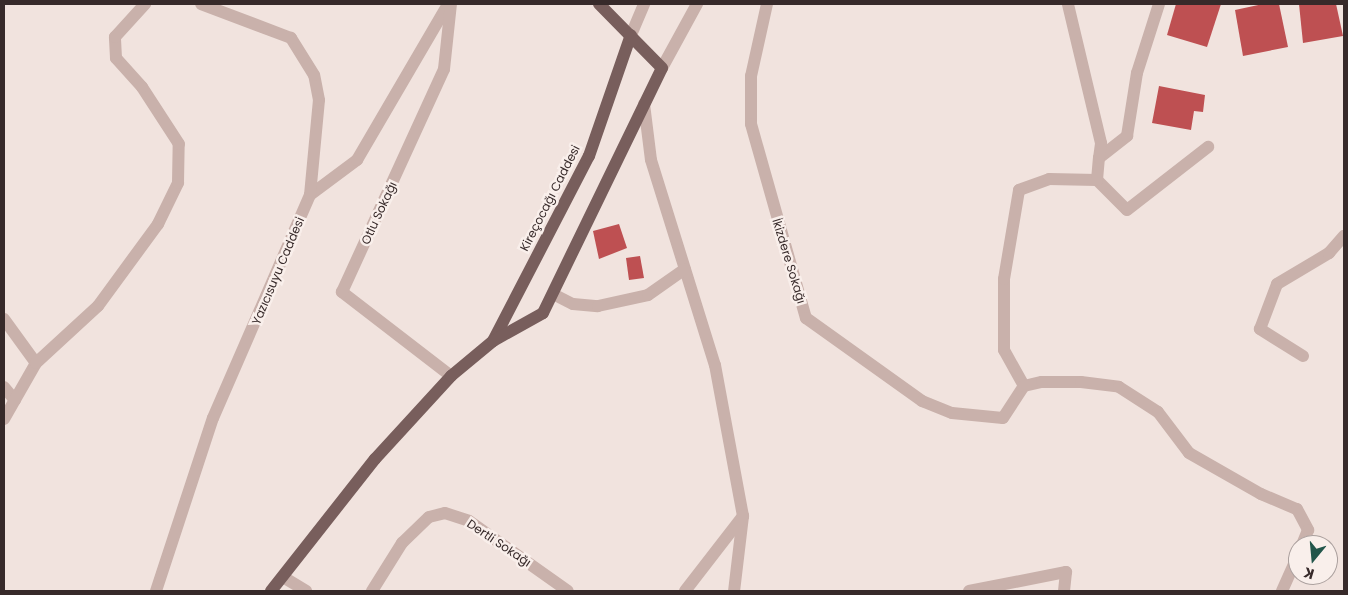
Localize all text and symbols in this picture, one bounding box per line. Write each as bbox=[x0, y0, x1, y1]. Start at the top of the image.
street label: Kireçocağı Caddesi bbox=[517, 143, 583, 253]
street label: Otlu Sokağı bbox=[358, 179, 400, 247]
street label: Yazıcısuyu Caddesi bbox=[249, 215, 307, 327]
street label: İkizdere Sokağı bbox=[769, 217, 809, 305]
street label: Dertli Sokağı bbox=[464, 516, 534, 570]
north arrow bbox=[1288, 535, 1338, 585]
text: K bbox=[1301, 562, 1317, 584]

